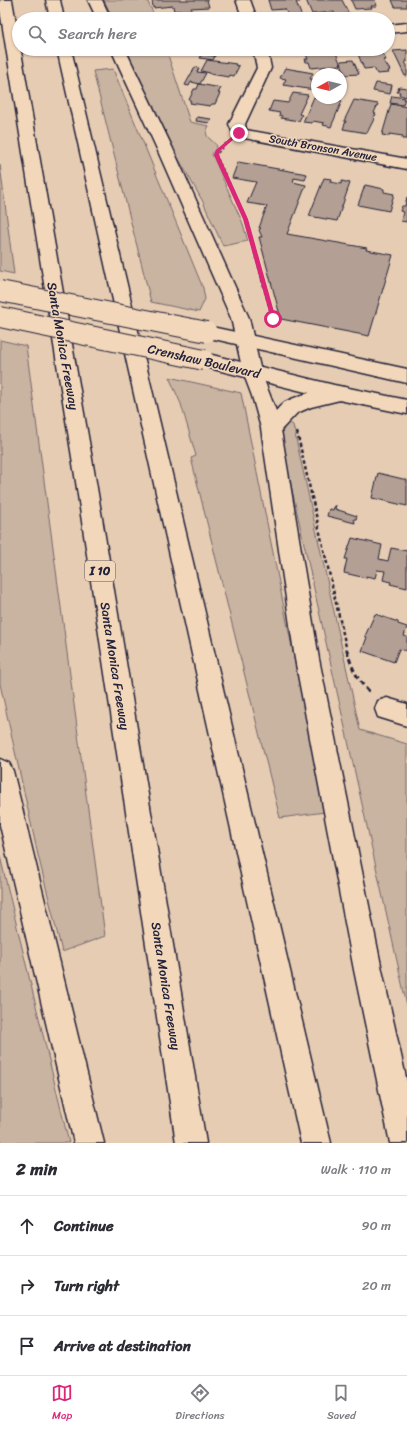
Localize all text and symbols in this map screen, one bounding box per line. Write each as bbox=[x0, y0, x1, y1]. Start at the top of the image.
search box bbox=[12, 12, 395, 56]
text: Search here bbox=[58, 21, 137, 47]
icon: search bbox=[26, 23, 48, 45]
north arrow bbox=[311, 68, 347, 104]
route end bbox=[230, 124, 248, 142]
street label: South Bronson Avenue bbox=[267, 129, 379, 167]
street label: Santa Monica Freeway bbox=[40, 280, 86, 412]
route start bbox=[264, 310, 282, 328]
street label: Crenshaw Boulevard bbox=[145, 337, 264, 385]
road number: I 10 bbox=[85, 561, 115, 581]
street label: Santa Monica Freeway bbox=[94, 600, 137, 732]
street label: Santa Monica Freeway bbox=[145, 920, 188, 1052]
text: 2 min bbox=[16, 1154, 57, 1184]
text: Walk · 110 m bbox=[321, 1158, 391, 1181]
text: Continue bbox=[54, 1213, 114, 1239]
text: 90 m bbox=[361, 1214, 391, 1237]
icon: ahead bbox=[16, 1215, 38, 1237]
text: Turn right bbox=[54, 1273, 119, 1299]
text: 20 m bbox=[362, 1274, 391, 1297]
icon: right bbox=[16, 1275, 38, 1297]
text: Arrive at destination bbox=[54, 1333, 191, 1359]
icon: arrive bbox=[16, 1335, 38, 1357]
tab: Map bbox=[51, 1382, 73, 1425]
tab: Directions bbox=[175, 1382, 225, 1425]
tab: Saved bbox=[327, 1382, 356, 1425]

